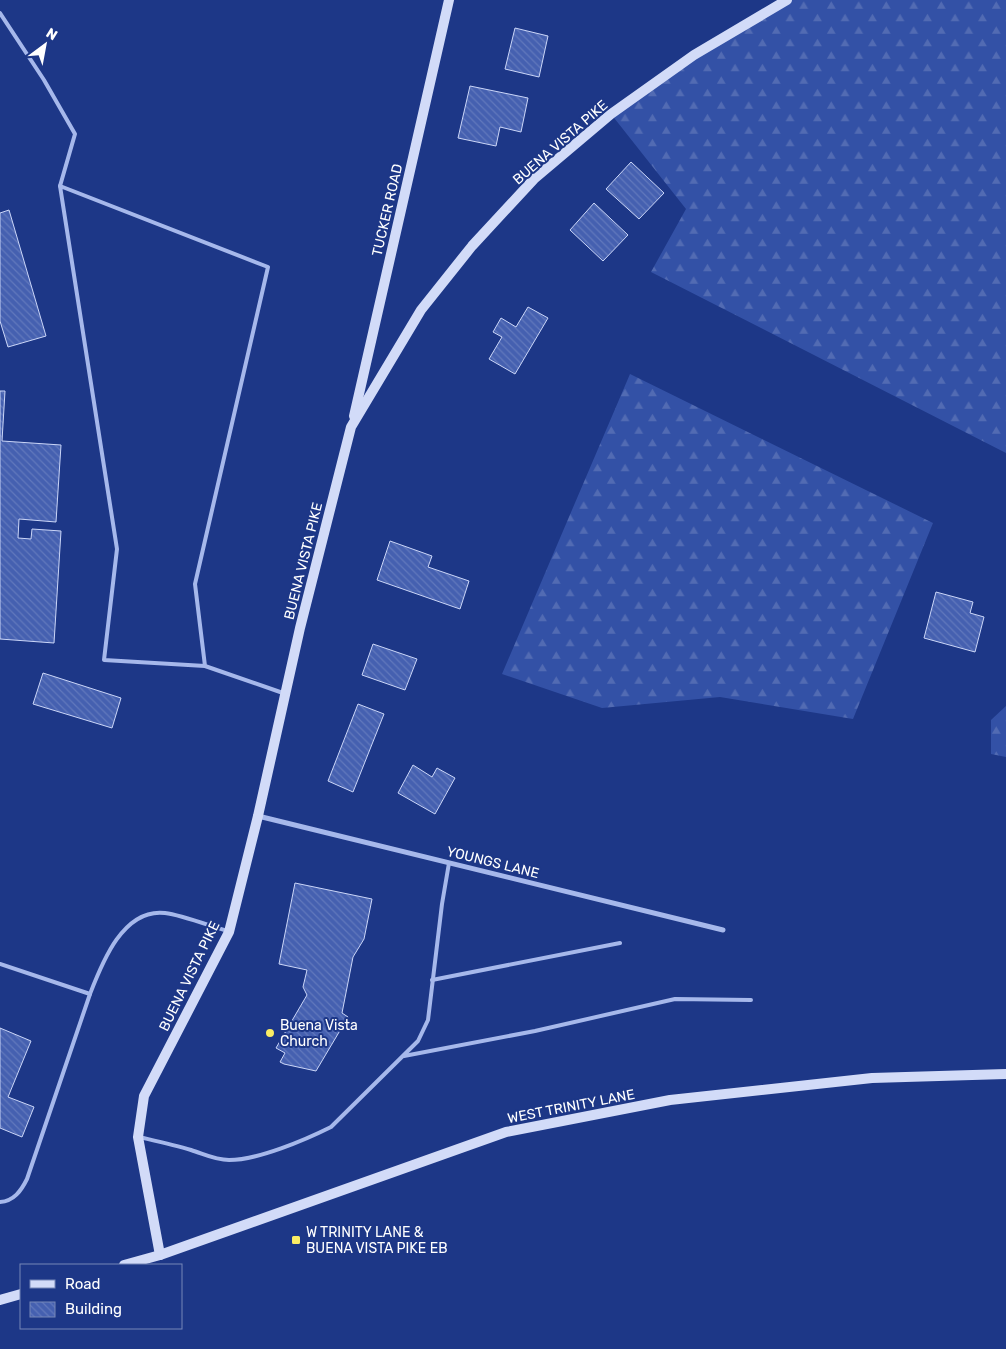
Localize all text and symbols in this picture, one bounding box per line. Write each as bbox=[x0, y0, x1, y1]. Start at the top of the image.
north arrow bbox=[20, 20, 70, 70]
text: N bbox=[43, 25, 60, 44]
street label: BUENA VISTA PIKE bbox=[509, 97, 611, 188]
street label: TUCKER ROAD bbox=[369, 162, 406, 258]
street label: BUENA VISTA PIKE bbox=[281, 501, 326, 622]
street label: YOUNGS LANE bbox=[445, 843, 541, 882]
street label: BUENA VISTA PIKE bbox=[155, 918, 223, 1034]
place label: Buena Vista Church bbox=[280, 1017, 358, 1050]
marker: Buena Vista Church bbox=[264, 1027, 276, 1039]
street label: WEST TRINITY LANE bbox=[506, 1086, 636, 1127]
place label: W TRINITY LANE & BUENA VISTA PIKE EB bbox=[306, 1224, 448, 1257]
marker: W TRINITY LANE & BUENA VISTA PIKE EB bbox=[290, 1234, 302, 1246]
legend bbox=[20, 1264, 182, 1329]
text: Road bbox=[65, 1275, 101, 1293]
text: Building bbox=[65, 1300, 122, 1318]

